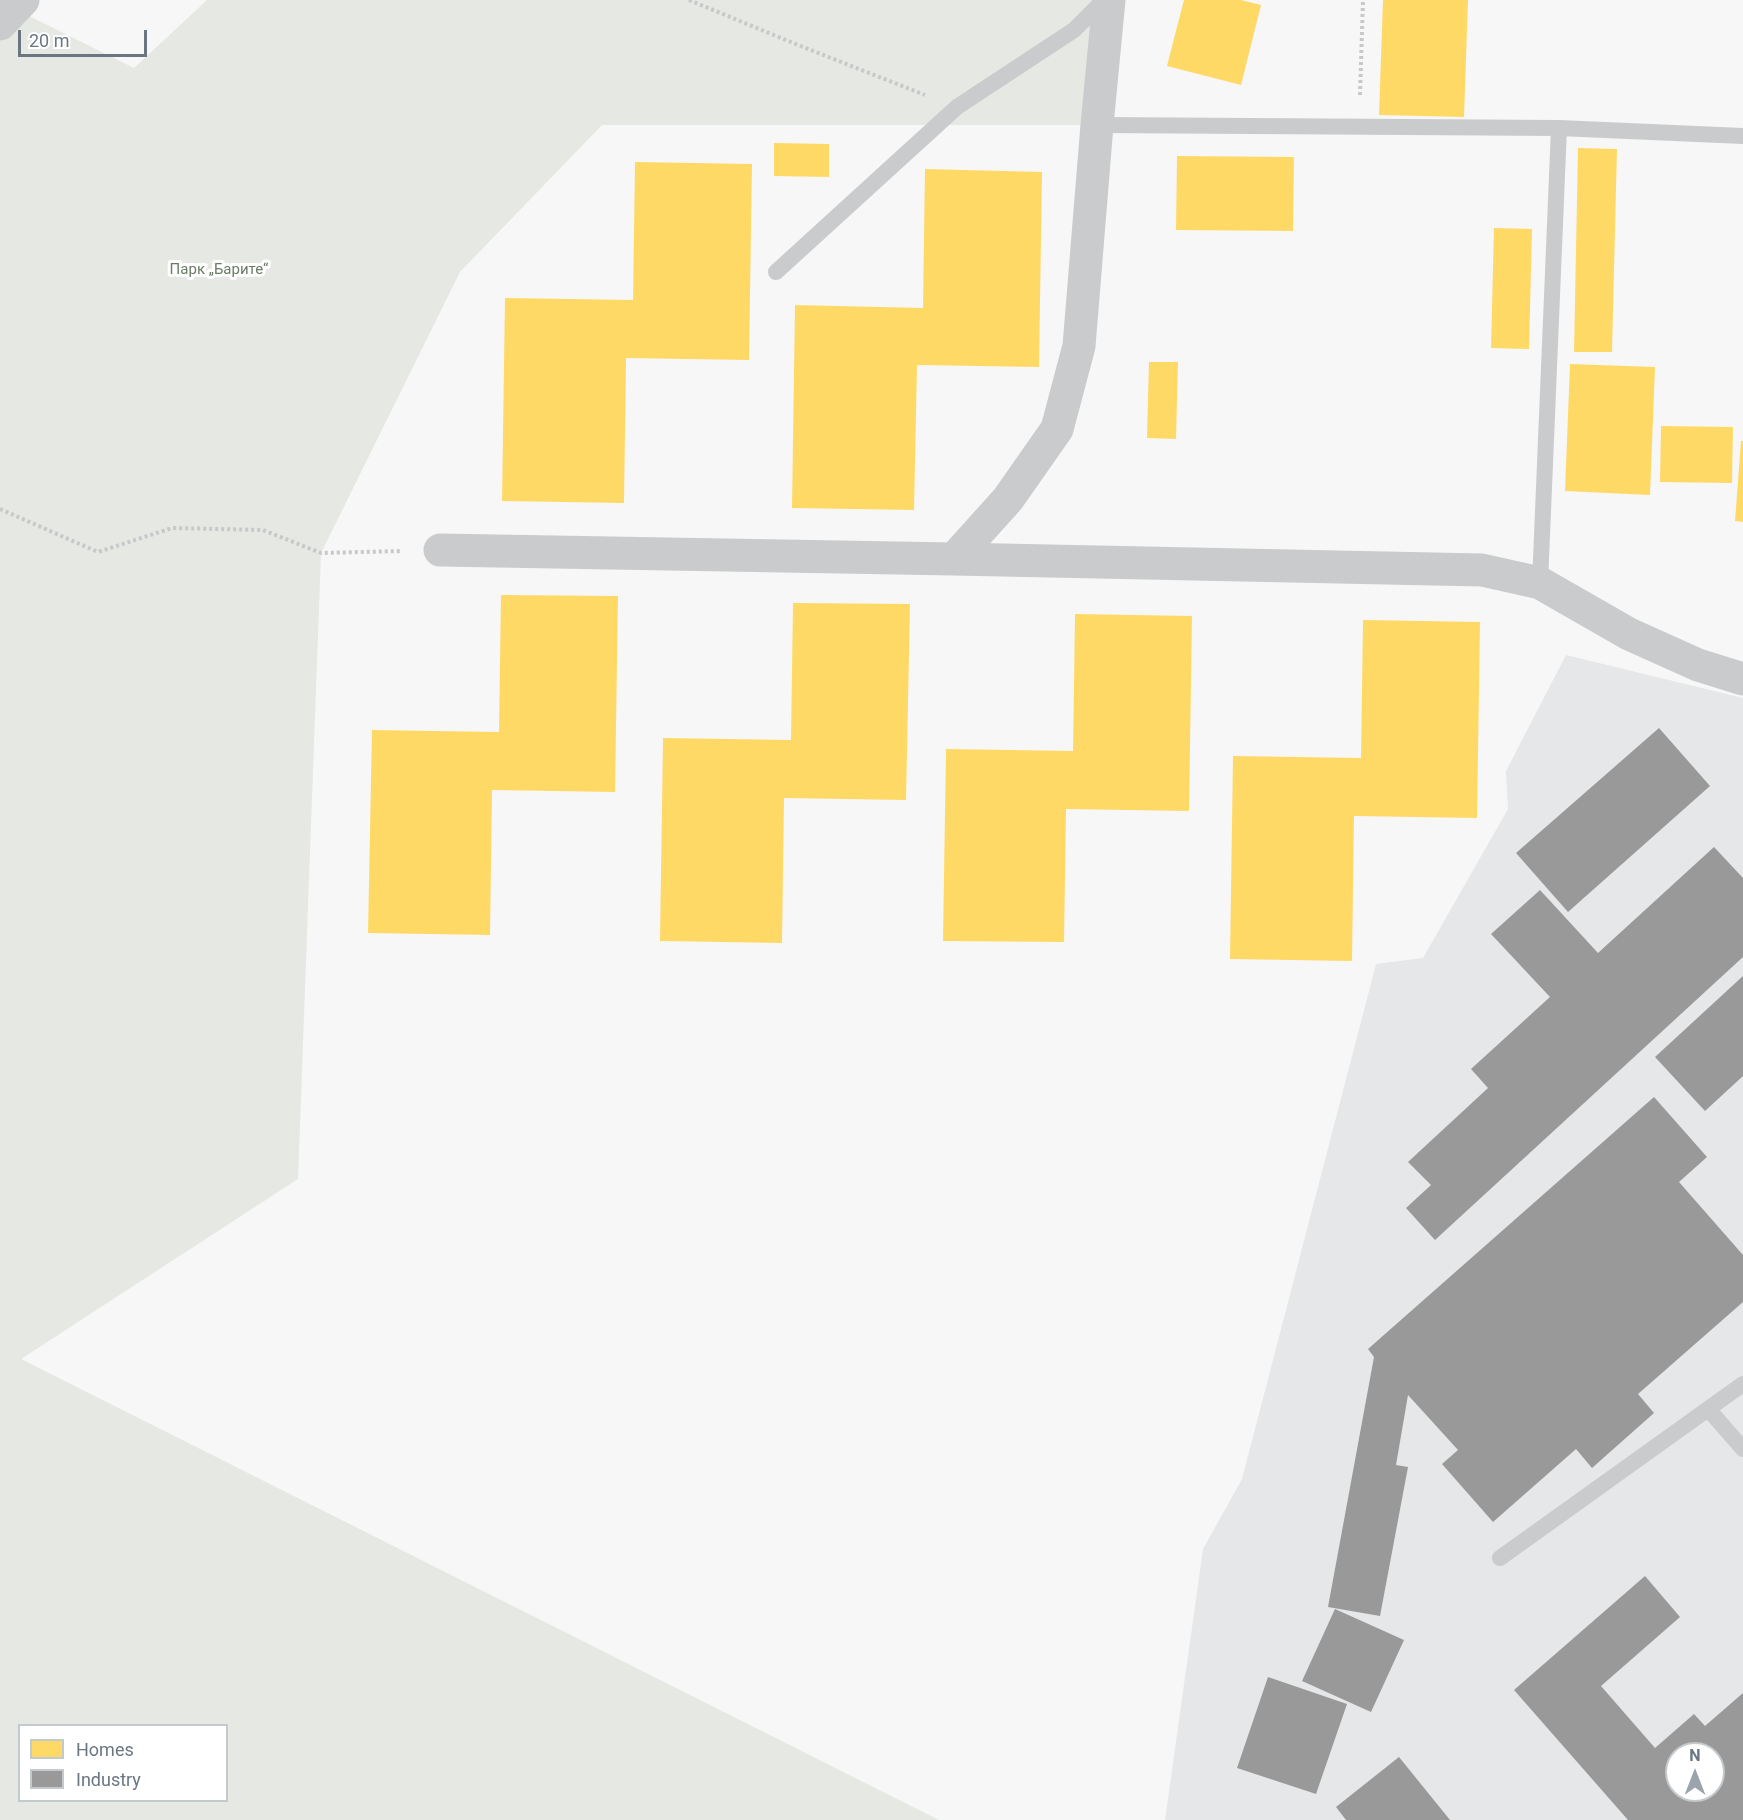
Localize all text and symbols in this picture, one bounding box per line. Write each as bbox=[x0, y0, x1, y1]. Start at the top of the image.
scale bar bbox=[21, 18, 150, 56]
text: 20 m bbox=[29, 30, 69, 51]
park label: Парк „Барите“ bbox=[170, 261, 268, 279]
legend bbox=[18, 1724, 228, 1802]
text: Homes bbox=[76, 1739, 134, 1760]
north arrow bbox=[1665, 1742, 1725, 1802]
text: N bbox=[1689, 1746, 1701, 1765]
text: Industry bbox=[76, 1769, 141, 1790]

